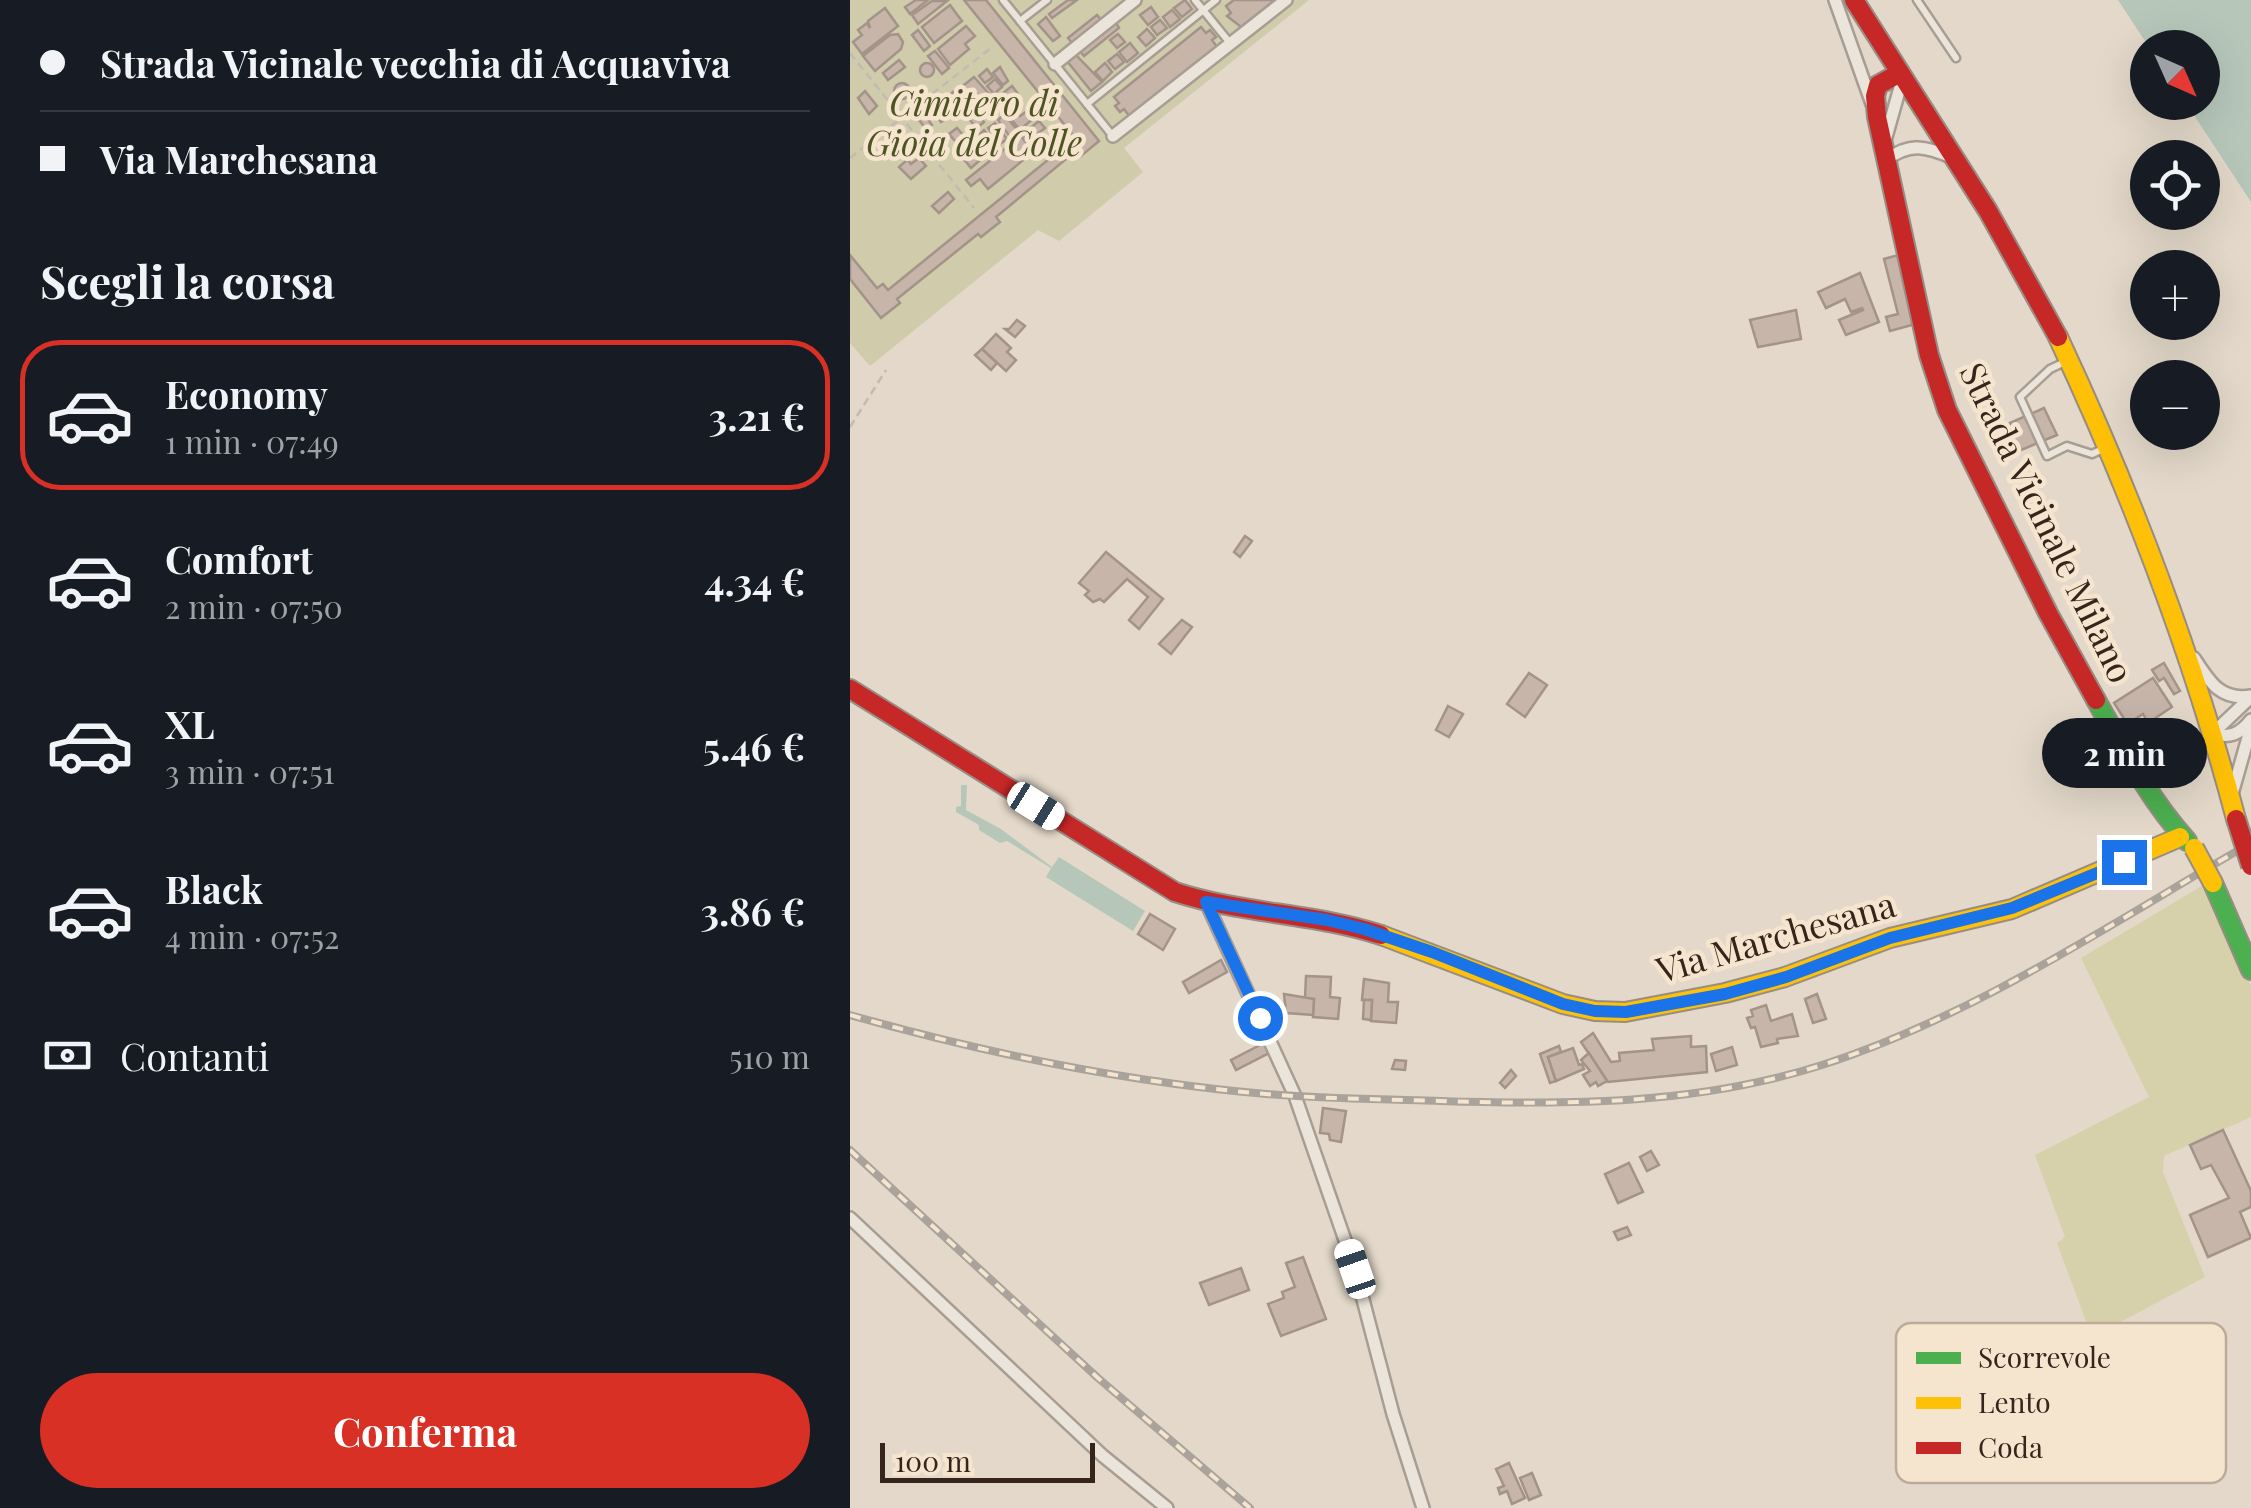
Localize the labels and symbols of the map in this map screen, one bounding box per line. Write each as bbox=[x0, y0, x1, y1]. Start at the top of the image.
north arrow bbox=[2130, 30, 2220, 120]
park label: Cimitero di Gioia del Colle bbox=[866, 78, 1082, 165]
street label: Strada Vicinale Milano bbox=[1950, 354, 2146, 690]
callout: 2 min bbox=[2042, 717, 2206, 787]
car bbox=[1003, 777, 1069, 835]
route end bbox=[2102, 840, 2147, 885]
street label: Via Marchesana bbox=[1649, 879, 1901, 992]
route start bbox=[1238, 996, 1283, 1041]
car bbox=[1331, 1236, 1379, 1302]
legend bbox=[1896, 1323, 2226, 1483]
text: Scorrevole bbox=[1978, 1338, 2111, 1375]
text: Lento bbox=[1978, 1383, 2051, 1420]
text: Coda bbox=[1978, 1428, 2043, 1465]
scale bar bbox=[880, 1438, 1095, 1482]

